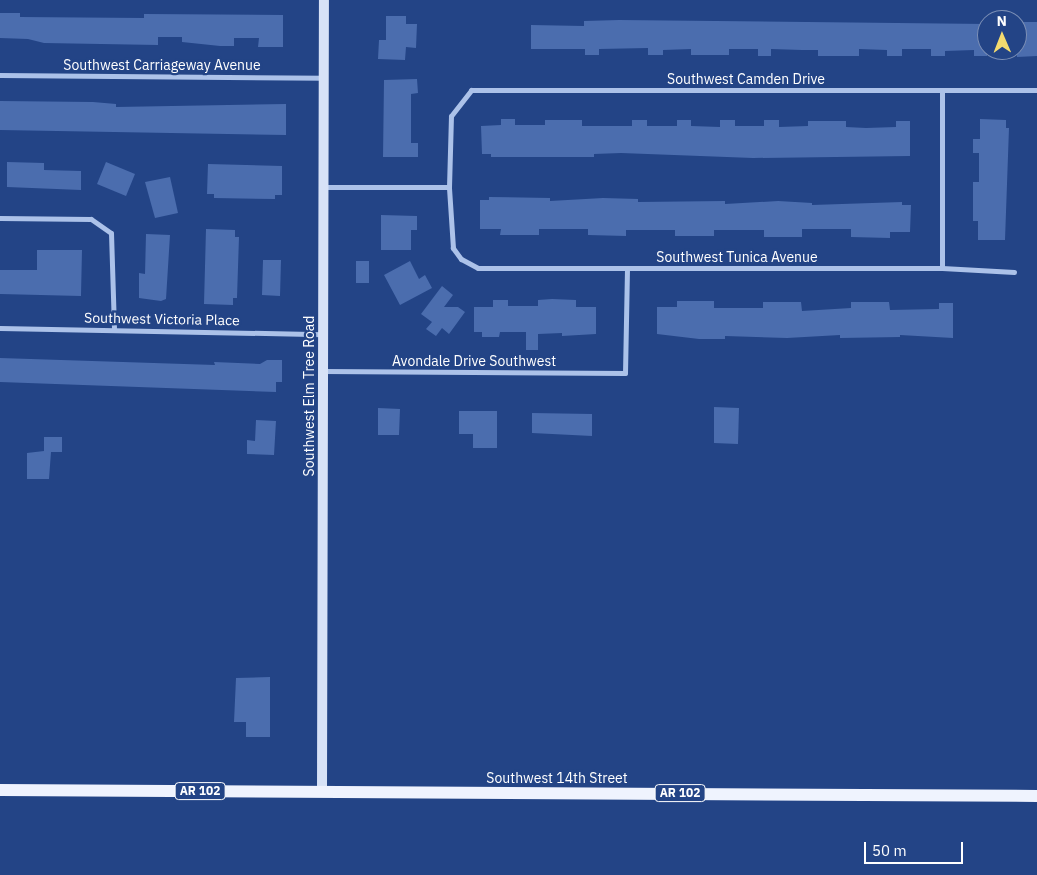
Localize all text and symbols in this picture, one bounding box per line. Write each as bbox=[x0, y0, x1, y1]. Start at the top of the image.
north arrow bbox=[977, 10, 1027, 60]
text: N bbox=[997, 12, 1007, 30]
street label: Southwest Carriageway Avenue bbox=[63, 57, 261, 73]
street label: Southwest Camden Drive bbox=[667, 71, 825, 87]
street label: Southwest Tunica Avenue bbox=[656, 249, 818, 265]
street label: Southwest Victoria Place bbox=[84, 309, 240, 329]
street label: Southwest Elm Tree Road bbox=[301, 316, 317, 476]
street label: Avondale Drive Southwest bbox=[392, 353, 556, 369]
street label: Southwest 14th Street bbox=[486, 770, 628, 786]
road number: AR 102 bbox=[174, 781, 226, 800]
road number: AR 102 bbox=[654, 784, 706, 802]
scale bar bbox=[867, 832, 966, 864]
text: 50 m bbox=[872, 841, 907, 860]

